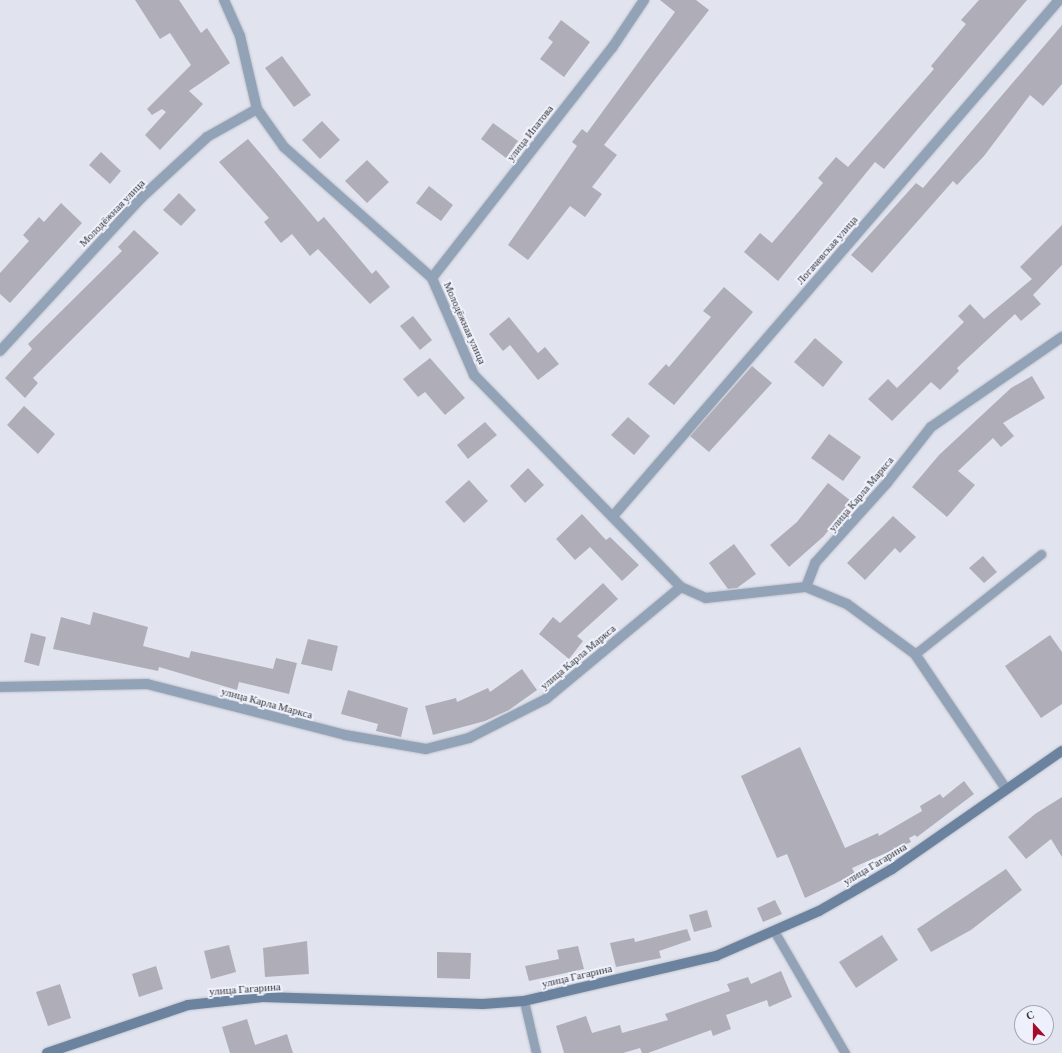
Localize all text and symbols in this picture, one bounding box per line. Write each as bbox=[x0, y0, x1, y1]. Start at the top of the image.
street label: улица Ипатова bbox=[504, 102, 556, 164]
street label: Молодёжная улица bbox=[76, 177, 148, 249]
street label: Логачевская улица bbox=[794, 213, 860, 287]
street label: Молодёжная улица bbox=[441, 280, 489, 366]
street label: улица Карла Маркса bbox=[826, 454, 896, 534]
street label: улица Карла Маркса bbox=[538, 622, 618, 692]
street label: улица Карла Маркса bbox=[220, 684, 314, 722]
street label: улица Гагарина bbox=[841, 840, 909, 888]
street label: улица Гагарина bbox=[541, 961, 613, 991]
street label: улица Гагарина bbox=[209, 980, 281, 998]
north arrow bbox=[1014, 1005, 1054, 1045]
text: С bbox=[1024, 1008, 1036, 1022]

